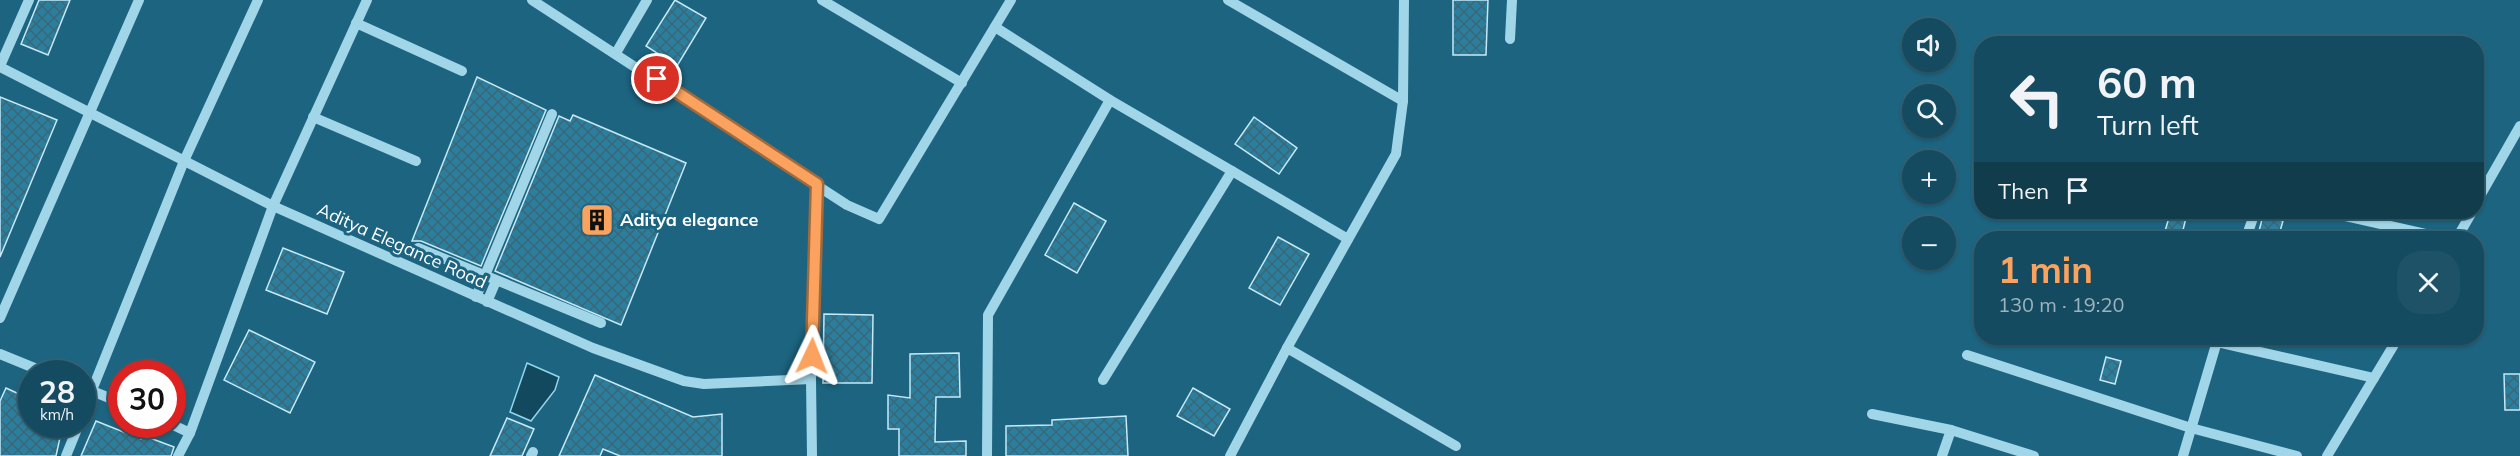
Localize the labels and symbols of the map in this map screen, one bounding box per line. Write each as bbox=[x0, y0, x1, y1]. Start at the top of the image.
pin bbox=[631, 53, 682, 104]
street label: Aditya Elegance Road bbox=[314, 198, 491, 293]
building icon: Aditya elegance bbox=[579, 202, 615, 238]
place label: Aditya elegance bbox=[620, 208, 758, 231]
position arrow bbox=[780, 324, 844, 388]
speed limit sign: 30 bbox=[108, 360, 186, 438]

